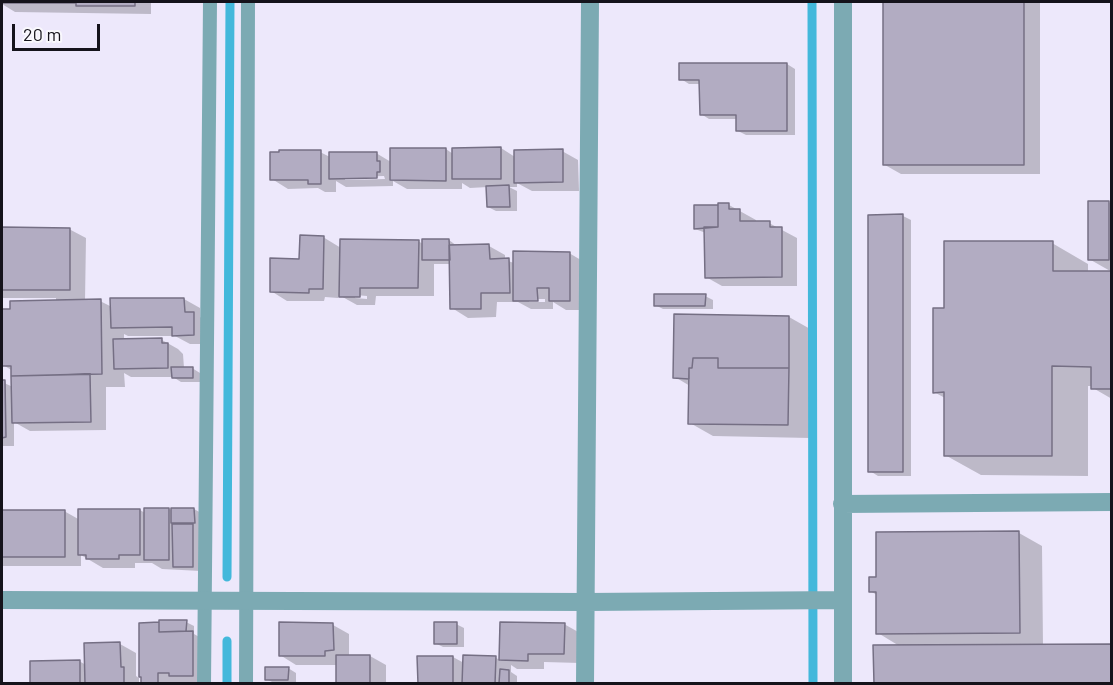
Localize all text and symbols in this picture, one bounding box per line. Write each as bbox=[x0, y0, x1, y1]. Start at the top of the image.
scale bar bbox=[15, 12, 104, 50]
text: 20 m bbox=[23, 23, 61, 45]

